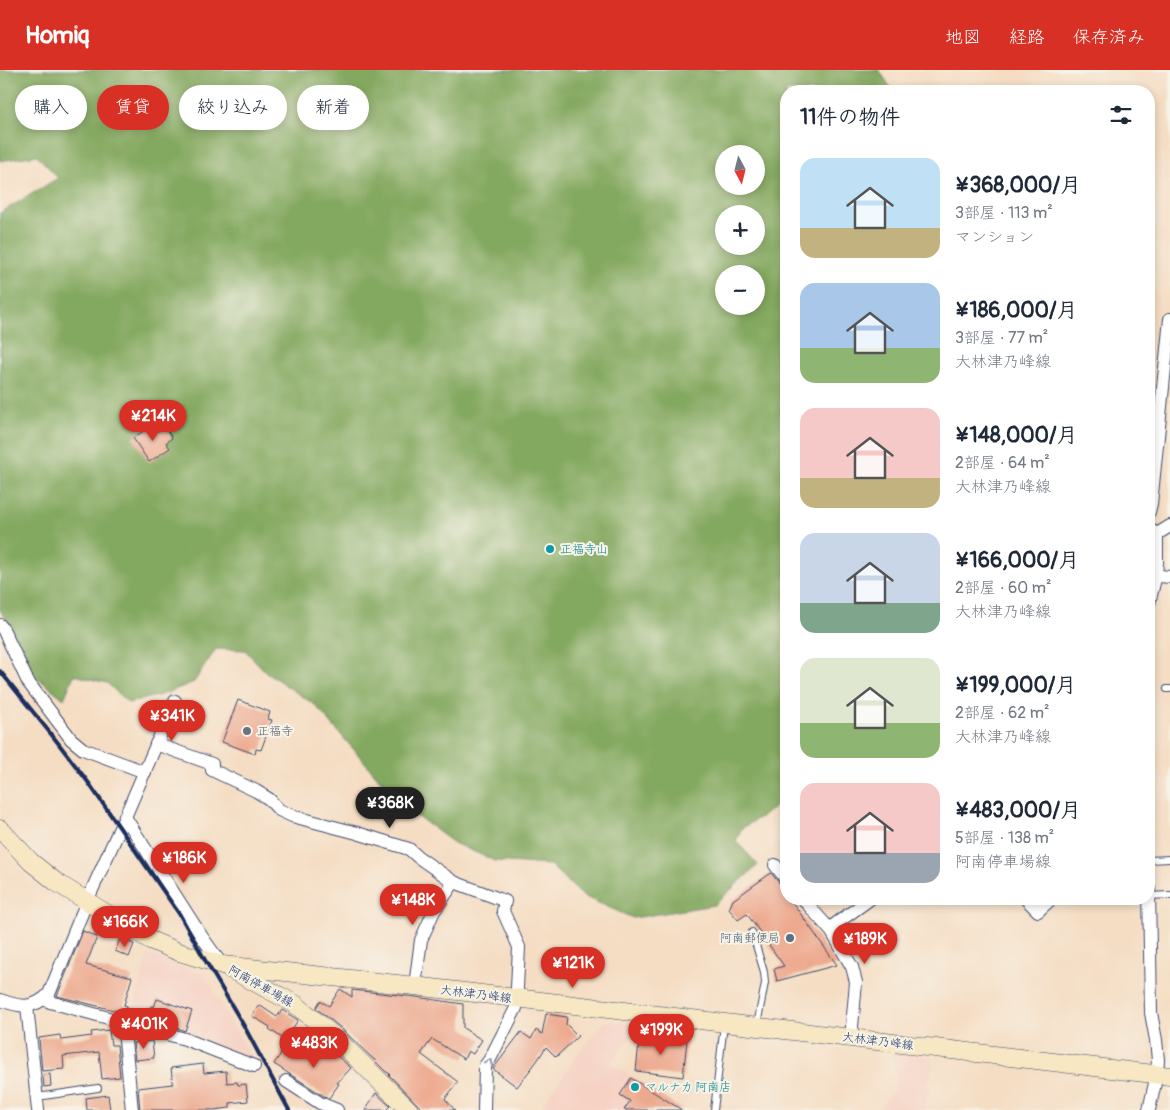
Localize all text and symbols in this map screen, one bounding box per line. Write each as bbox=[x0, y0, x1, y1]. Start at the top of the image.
text: Homiq bbox=[25, 21, 89, 50]
text: 地図 bbox=[945, 26, 981, 49]
text: 経路 bbox=[1009, 26, 1045, 49]
text: 保存済み bbox=[1073, 26, 1145, 49]
chip: 購入 bbox=[15, 85, 87, 130]
chip: 賃貸 bbox=[97, 85, 169, 130]
chip: 絞り込み bbox=[179, 85, 287, 130]
chip: 新着 bbox=[297, 85, 369, 130]
icon: filters bbox=[1107, 101, 1135, 129]
text: 11件の物件 bbox=[800, 104, 900, 131]
north arrow bbox=[715, 145, 765, 195]
map controls bbox=[715, 145, 765, 315]
text: ¥368,000/月 bbox=[955, 172, 1081, 199]
icon: home bbox=[840, 178, 900, 238]
text: 3部屋 · 113 m² bbox=[955, 203, 1053, 223]
button: + bbox=[715, 205, 765, 255]
text: マンション bbox=[955, 227, 1034, 247]
button: − bbox=[715, 265, 765, 315]
text: ¥186,000/月 bbox=[955, 297, 1078, 324]
icon: home bbox=[840, 303, 900, 363]
text: 3部屋 · 77 m² bbox=[955, 328, 1048, 348]
text: 大林津乃峰線 bbox=[955, 352, 1051, 372]
pin: ¥214K bbox=[118, 400, 188, 442]
text: ¥214K bbox=[130, 406, 176, 426]
text: ¥148,000/月 bbox=[955, 422, 1077, 449]
icon: home bbox=[840, 428, 900, 488]
text: 2部屋 · 64 m² bbox=[955, 453, 1050, 473]
text: 大林津乃峰線 bbox=[955, 477, 1051, 497]
place label: 正福寺山 bbox=[560, 542, 608, 557]
marker: 正福寺山 bbox=[544, 543, 556, 555]
text: ¥166,000/月 bbox=[955, 547, 1079, 574]
icon: home bbox=[840, 553, 900, 613]
text: 2部屋 · 60 m² bbox=[955, 578, 1051, 598]
text: 大林津乃峰線 bbox=[955, 602, 1051, 622]
text: ¥199,000/月 bbox=[955, 672, 1076, 699]
icon: home bbox=[840, 678, 900, 738]
pin: ¥341K bbox=[137, 700, 207, 742]
text: 2部屋 · 62 m² bbox=[955, 703, 1049, 723]
text: ¥341K bbox=[149, 706, 195, 726]
place label: 正福寺 bbox=[257, 724, 293, 739]
marker: 正福寺 bbox=[241, 725, 253, 737]
text: 大林津乃峰線 bbox=[955, 727, 1051, 747]
pin: ¥368K bbox=[355, 786, 425, 829]
text: ¥368K bbox=[366, 793, 414, 813]
text: ¥483,000/月 bbox=[955, 797, 1081, 824]
icon: home bbox=[840, 803, 900, 863]
text: 5部屋 · 138 m² bbox=[955, 828, 1054, 848]
pin: ¥186K bbox=[149, 842, 219, 884]
text: ¥186K bbox=[162, 848, 206, 868]
text: 阿南停車場線 bbox=[955, 852, 1051, 872]
pin: ¥148K bbox=[378, 884, 448, 926]
text: ¥148K bbox=[391, 890, 435, 910]
pin: ¥166K bbox=[90, 906, 160, 948]
text: ¥166K bbox=[102, 912, 148, 932]
pin: ¥189K bbox=[830, 922, 900, 965]
text: ¥189K bbox=[843, 929, 887, 949]
place label: 阿南郵便局 bbox=[720, 931, 780, 946]
marker: 阿南郵便局 bbox=[784, 932, 796, 944]
pin: ¥121K bbox=[538, 946, 608, 989]
text: ¥121K bbox=[552, 953, 594, 973]
street label: 阿南停車場線 bbox=[226, 962, 296, 1010]
street label: 大林津乃峰線 bbox=[439, 983, 513, 1006]
pin: ¥401K bbox=[109, 1008, 179, 1050]
text: ¥401K bbox=[120, 1014, 168, 1034]
pin: ¥199K bbox=[626, 1014, 696, 1056]
text: ¥199K bbox=[639, 1020, 683, 1040]
pin: ¥483K bbox=[279, 1026, 349, 1069]
street label: 大林津乃峰線 bbox=[841, 1030, 915, 1053]
text: ¥483K bbox=[290, 1033, 338, 1053]
one-way arrow bbox=[483, 1059, 493, 1068]
place label: マルナカ 阿南店 bbox=[645, 1080, 731, 1095]
marker: マルナカ 阿南店 bbox=[629, 1081, 641, 1093]

